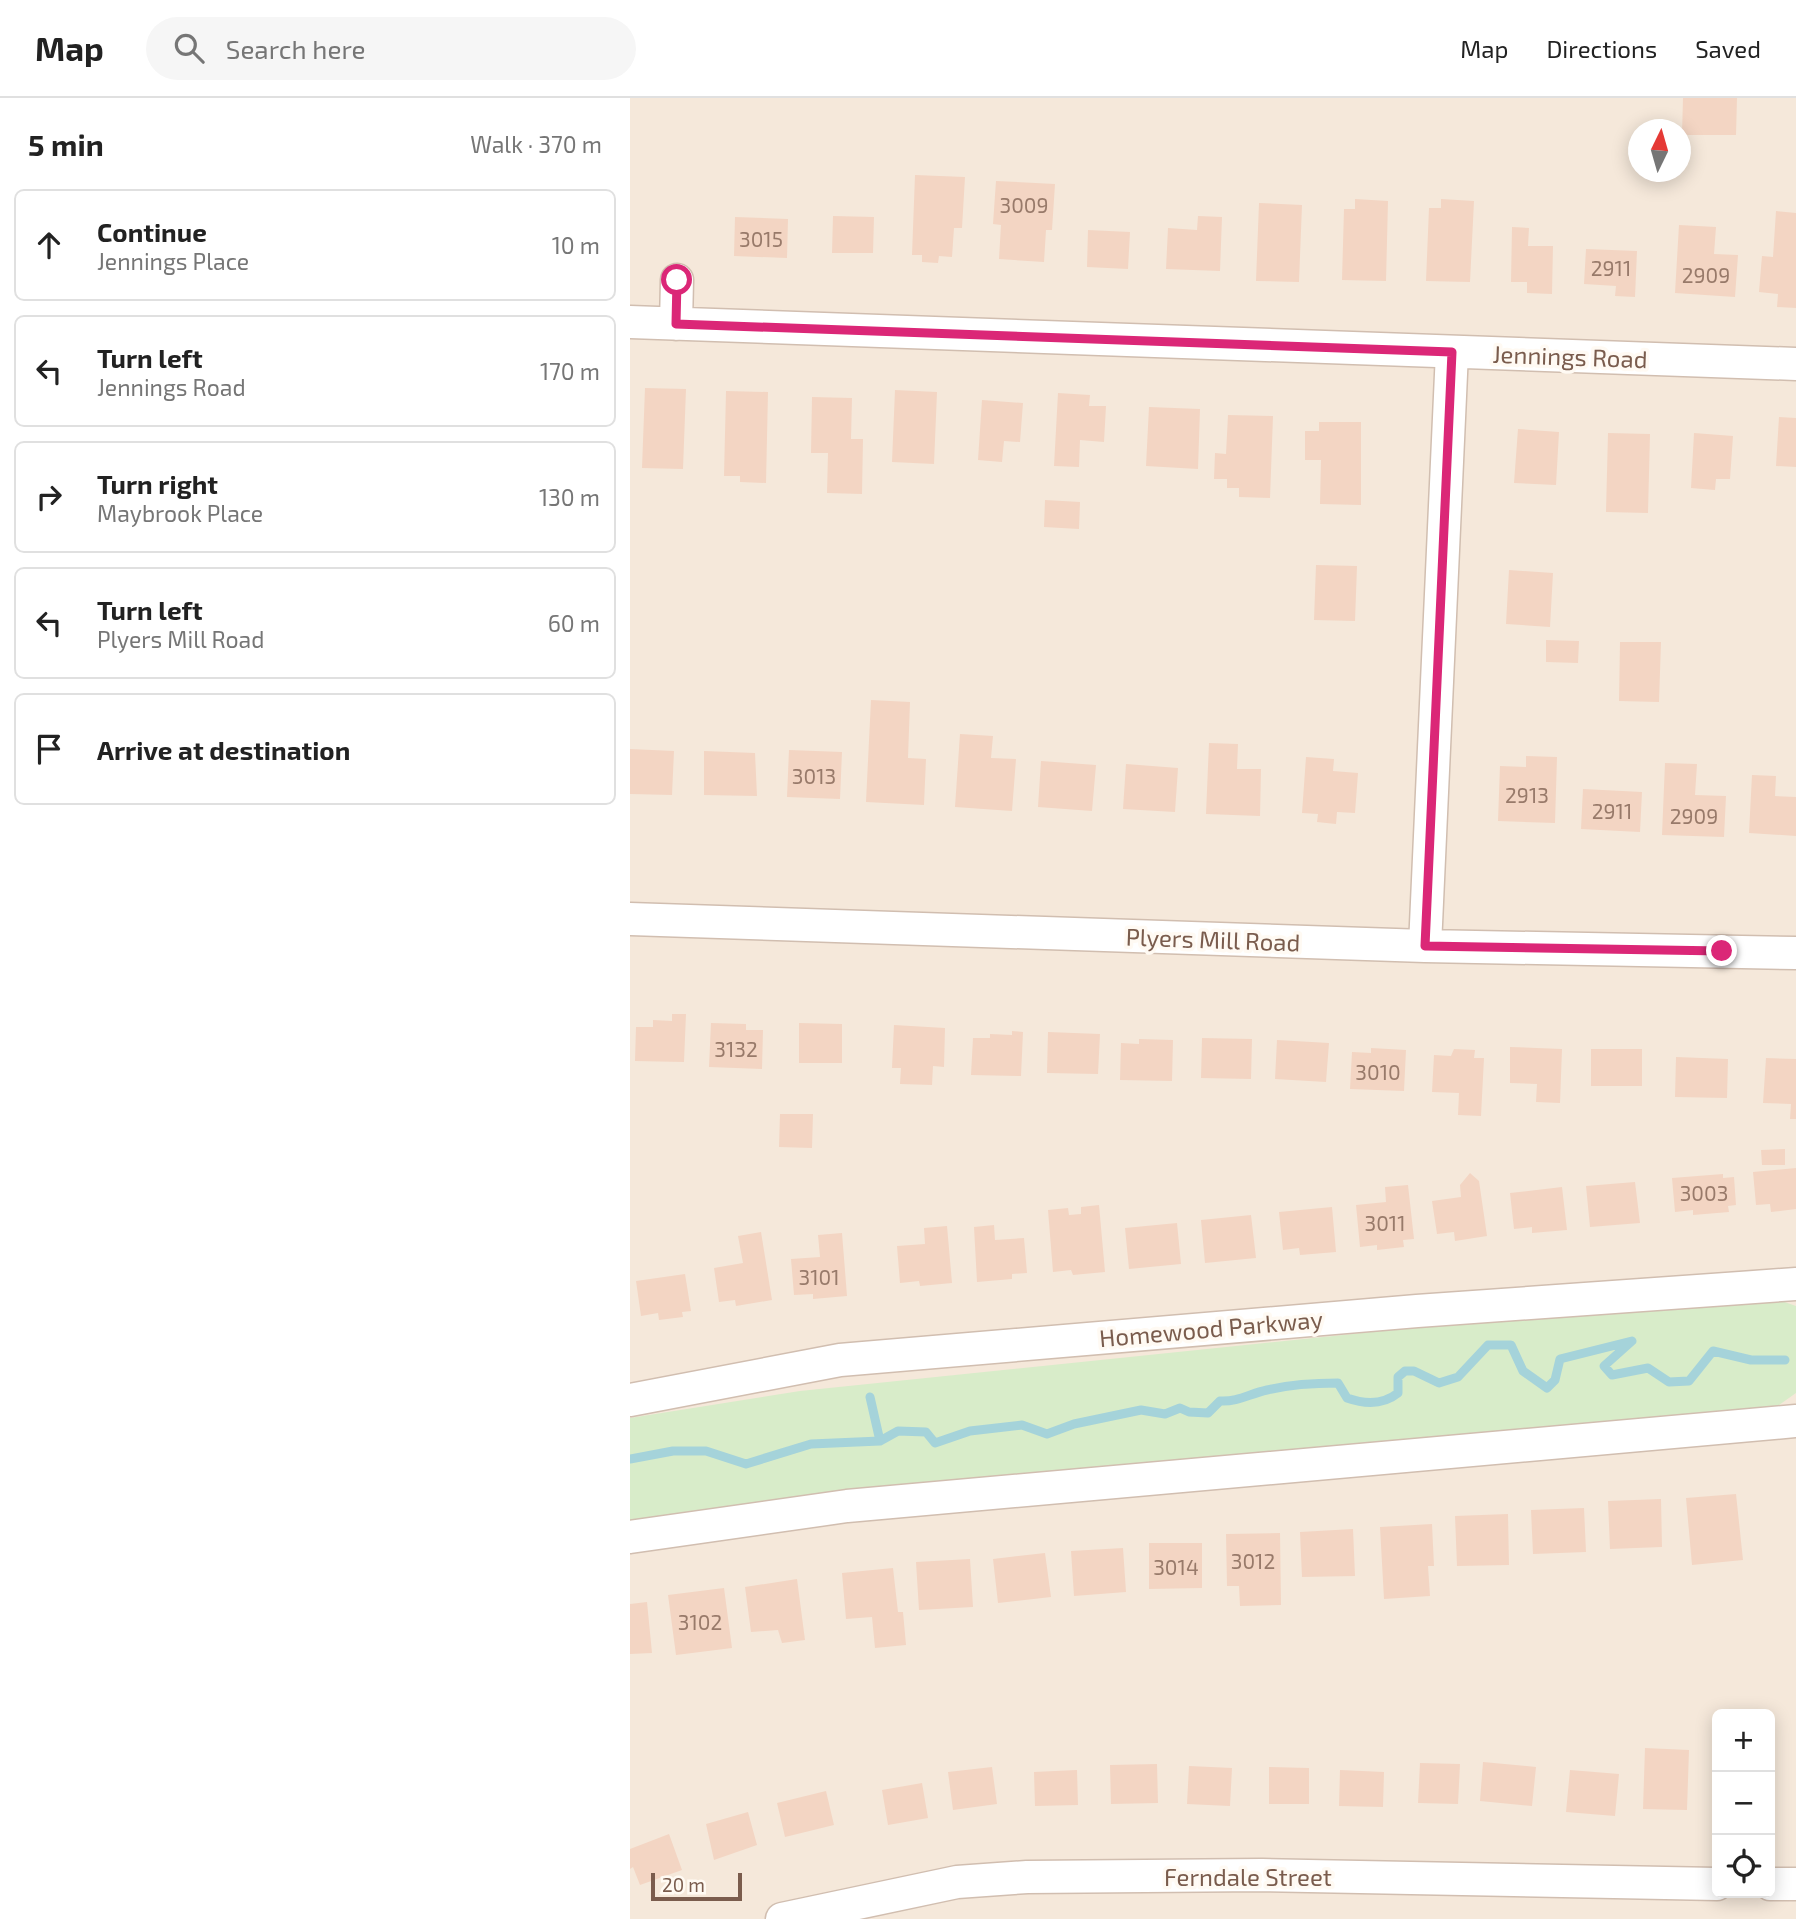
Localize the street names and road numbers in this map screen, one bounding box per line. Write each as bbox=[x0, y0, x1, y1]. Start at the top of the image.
street label: Jennings Road bbox=[1492, 339, 1648, 373]
street label: Plyers Mill Road bbox=[1125, 921, 1301, 957]
street label: Homewood Parkway bbox=[1098, 1304, 1324, 1352]
street label: Ferndale Street bbox=[1164, 1862, 1332, 1891]

